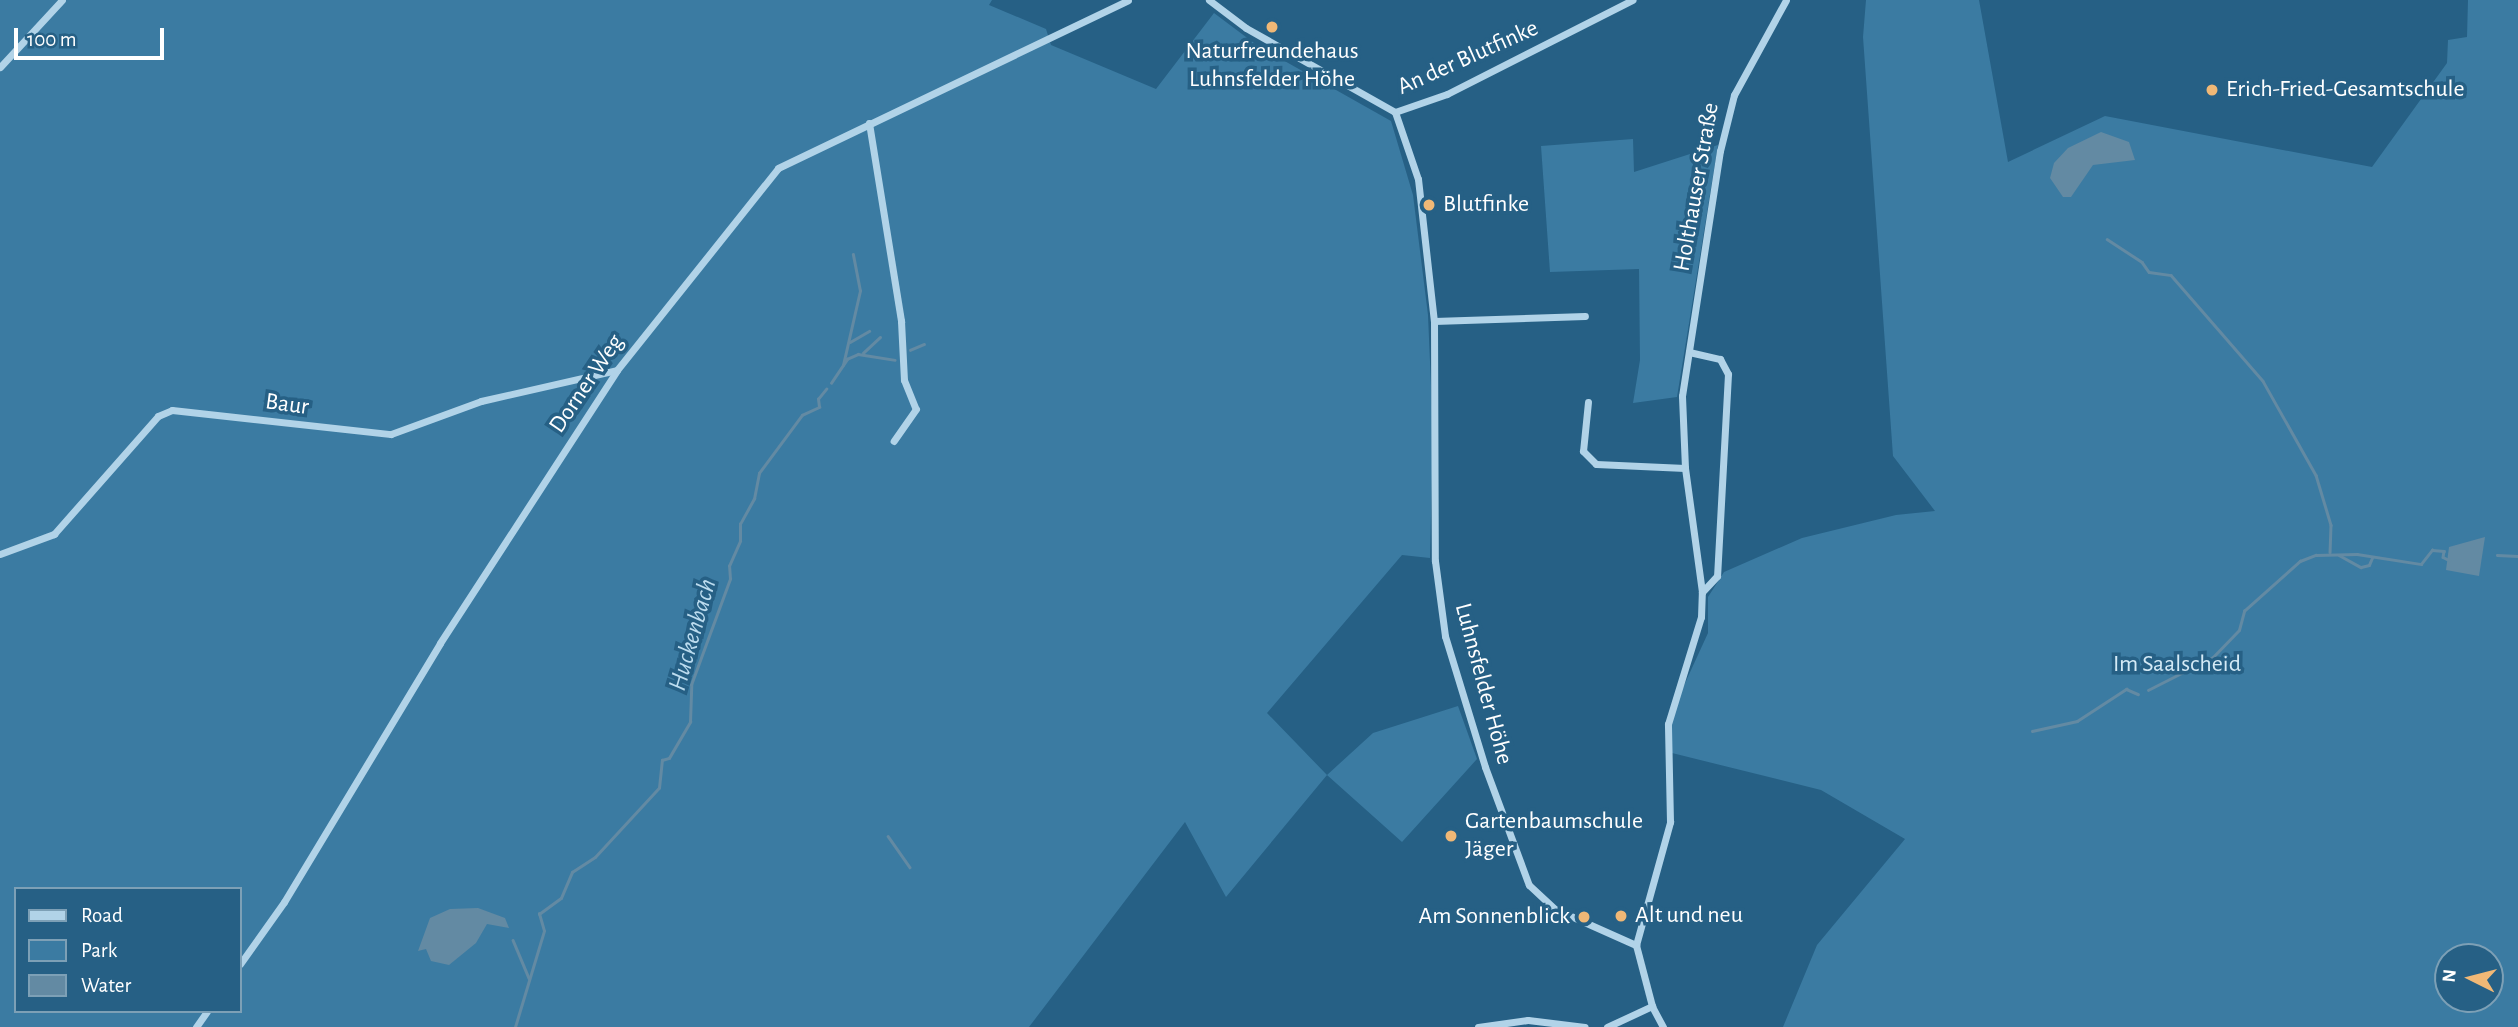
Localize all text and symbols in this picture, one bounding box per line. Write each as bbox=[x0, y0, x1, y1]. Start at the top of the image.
scale bar bbox=[18, 14, 168, 58]
street label: An der Blutfinke bbox=[1393, 14, 1543, 102]
marker: Naturfreundehaus Luhnsfelder Höhe bbox=[1264, 19, 1280, 35]
text: 100 m bbox=[27, 29, 77, 50]
place label: Naturfreundehaus Luhnsfelder Höhe bbox=[1185, 38, 1359, 94]
place label: Erich-Fried-Gesamtschule bbox=[2226, 76, 2465, 104]
marker: Erich-Fried-Gesamtschule bbox=[2204, 82, 2220, 98]
street label: Holthauser Straße bbox=[1668, 100, 1726, 274]
place label: Blutfinke bbox=[1443, 191, 1529, 219]
marker: Blutfinke bbox=[1421, 197, 1437, 213]
street label: Dorner Weg bbox=[544, 329, 630, 439]
street label: Baur bbox=[263, 388, 311, 422]
water label: Huckenbach bbox=[662, 575, 724, 695]
street label: Luhnsfelder Höhe bbox=[1448, 600, 1518, 768]
park label: Im Saalscheid bbox=[2113, 651, 2241, 679]
place label: Gartenbaumschule Jäger bbox=[1465, 808, 1643, 864]
marker: Gartenbaumschule Jäger bbox=[1443, 828, 1459, 844]
legend bbox=[14, 887, 242, 1013]
place label: Alt und neu bbox=[1635, 902, 1743, 930]
place label: Am Sonnenblick bbox=[1419, 903, 1570, 931]
text: Road bbox=[81, 905, 123, 926]
marker: Alt und neu bbox=[1613, 908, 1629, 924]
marker: Am Sonnenblick bbox=[1576, 909, 1592, 925]
text: Park bbox=[81, 940, 117, 961]
north arrow bbox=[2434, 943, 2504, 1013]
text: N bbox=[2439, 968, 2460, 984]
text: Water bbox=[81, 975, 131, 996]

